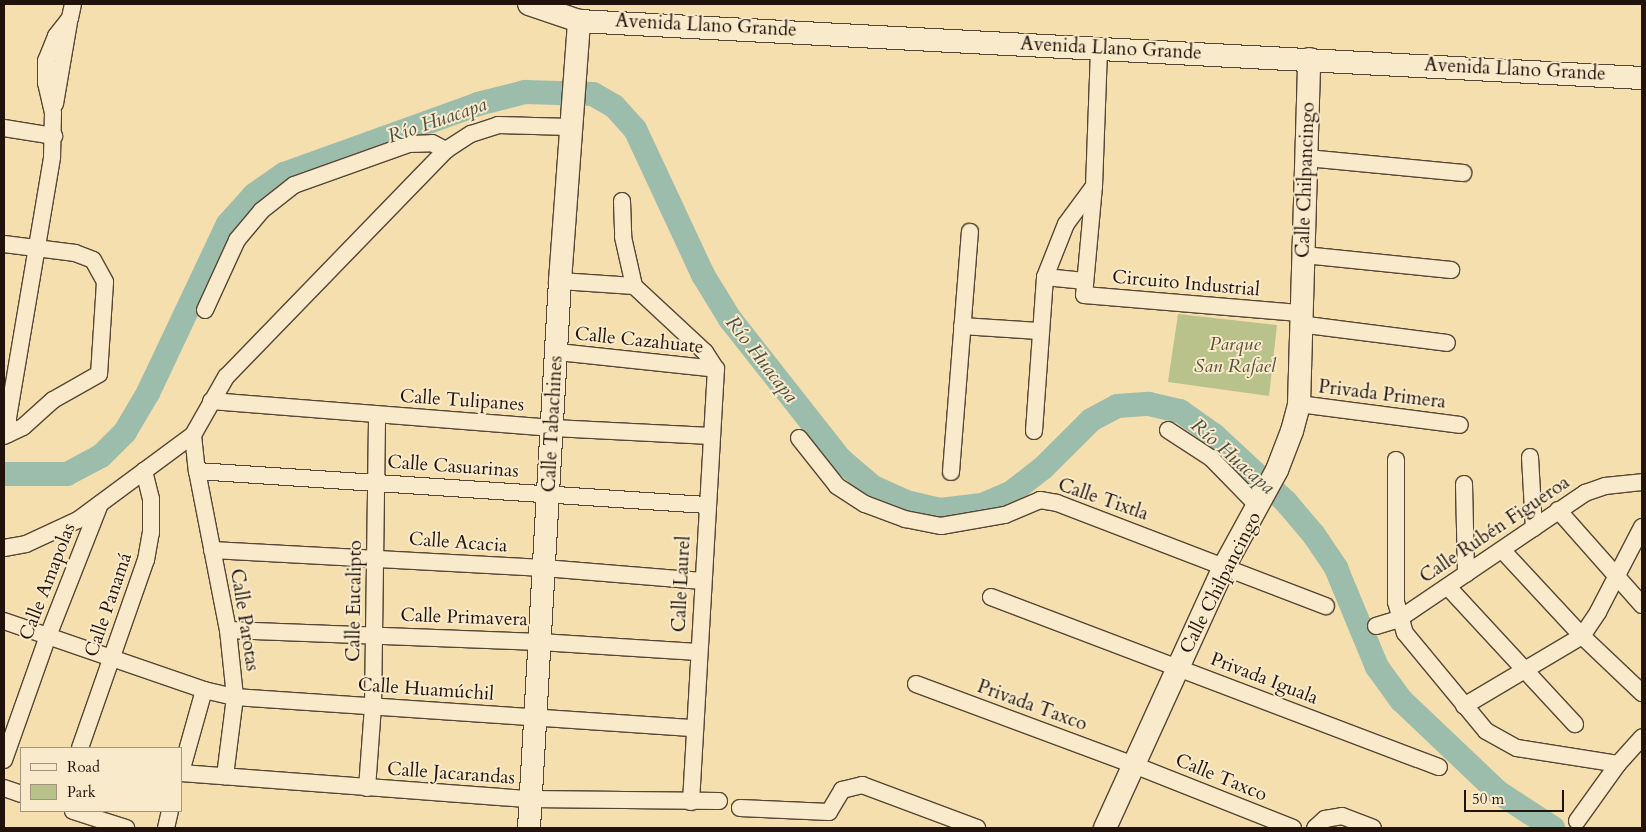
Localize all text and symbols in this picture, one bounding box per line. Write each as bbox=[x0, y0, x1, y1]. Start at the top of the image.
street label: Avenida Llano Grande bbox=[615, 10, 797, 42]
street label: Avenida Llano Grande bbox=[1020, 33, 1202, 65]
street label: Avenida Llano Grande bbox=[1424, 54, 1606, 86]
water label: Río Huacapa bbox=[384, 92, 490, 148]
street label: Calle Chilpancingo bbox=[1292, 102, 1320, 258]
street label: Circuito Industrial bbox=[1111, 266, 1261, 302]
water label: Río Huacapa bbox=[721, 311, 803, 407]
street label: Calle Cazahuate bbox=[574, 323, 704, 359]
park label: Parque San Rafael bbox=[1194, 334, 1276, 378]
street label: Calle Tabachines bbox=[538, 355, 568, 493]
street label: Privada Primera bbox=[1317, 376, 1447, 414]
street label: Calle Tulipanes bbox=[399, 385, 525, 417]
water label: Río Huacapa bbox=[1186, 413, 1280, 499]
street label: Calle Casuarinas bbox=[387, 451, 519, 483]
street label: Calle Rubén Figueroa bbox=[1416, 471, 1574, 589]
street label: Calle Tixtla bbox=[1055, 474, 1151, 526]
street label: Calle Chilpancingo bbox=[1175, 508, 1267, 658]
street label: Calle Amapolas bbox=[15, 520, 81, 644]
street label: Calle Acacia bbox=[408, 528, 508, 558]
street label: Calle Laurel bbox=[668, 535, 696, 633]
street label: Calle Eucalipto bbox=[343, 540, 367, 662]
street label: Calle Panamá bbox=[80, 550, 138, 660]
street label: Calle Parotas bbox=[225, 567, 263, 673]
street label: Calle Primavera bbox=[400, 604, 528, 632]
street label: Privada Iguala bbox=[1207, 648, 1321, 710]
street label: Calle Huamúchil bbox=[357, 674, 495, 706]
street label: Privada Taxco bbox=[974, 676, 1090, 736]
legend bbox=[20, 747, 182, 812]
street label: Calle Taxco bbox=[1172, 749, 1270, 807]
text: Road bbox=[67, 757, 100, 777]
street label: Calle Jacarandas bbox=[386, 758, 516, 790]
scale bar bbox=[1466, 780, 1566, 812]
text: Park bbox=[67, 782, 96, 802]
text: 50 m bbox=[1472, 789, 1504, 809]

